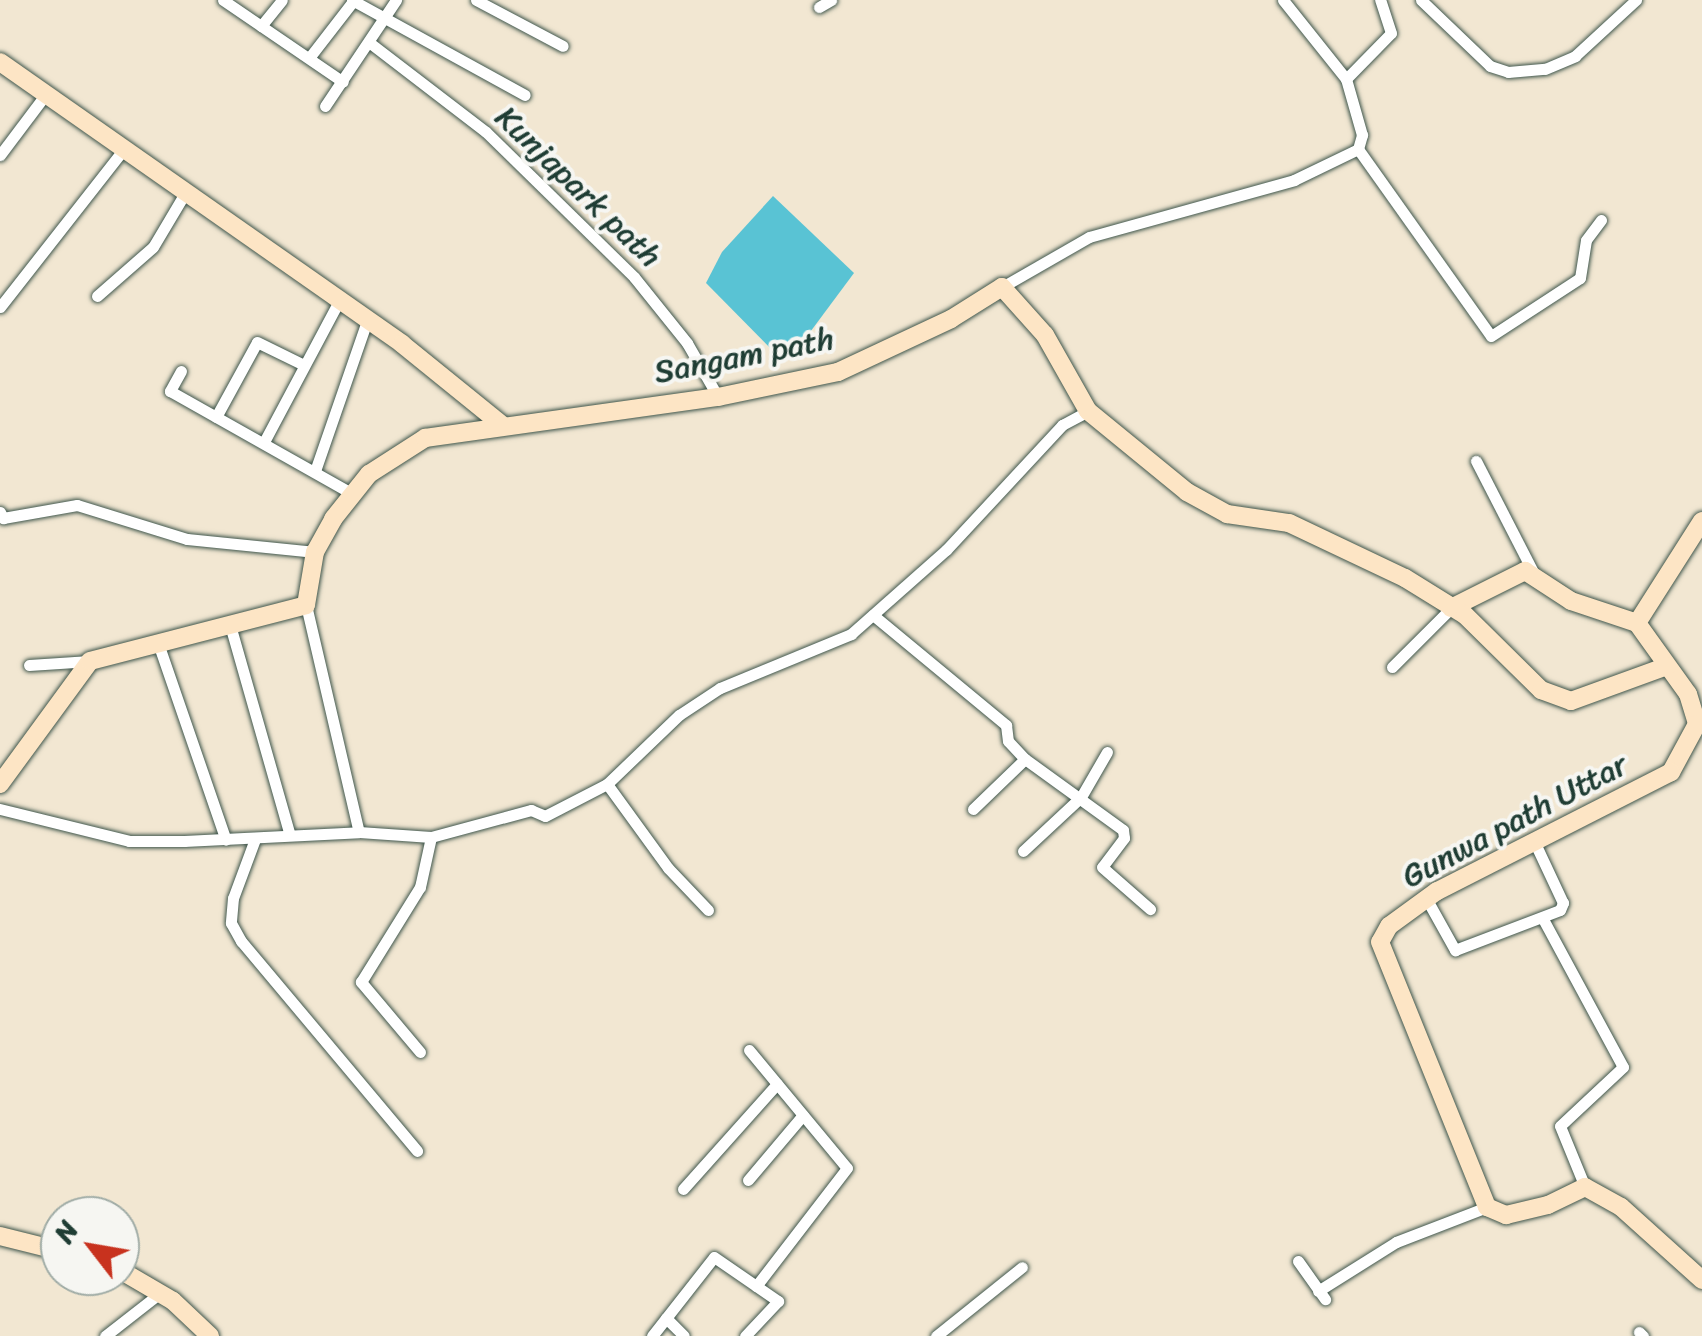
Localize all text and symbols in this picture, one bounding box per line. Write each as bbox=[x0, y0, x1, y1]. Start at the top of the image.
street label: Kunjapark path bbox=[487, 98, 669, 276]
street label: Sangam path bbox=[651, 320, 837, 392]
street label: Gunwa path Uttar bbox=[1396, 745, 1634, 897]
north arrow bbox=[40, 1196, 140, 1296]
text: N bbox=[40, 1210, 92, 1252]

